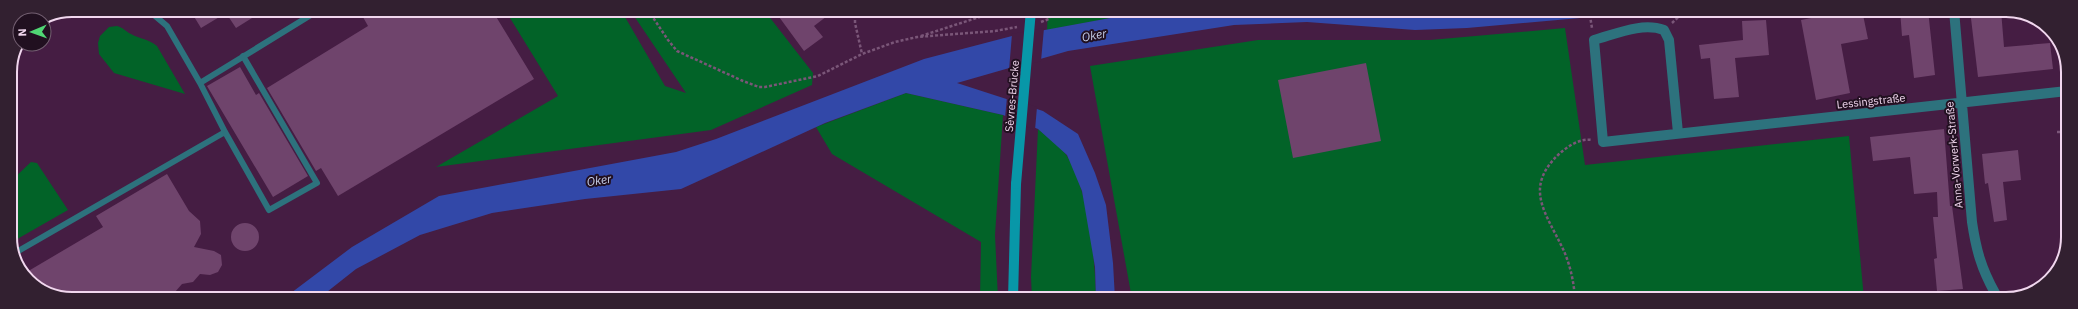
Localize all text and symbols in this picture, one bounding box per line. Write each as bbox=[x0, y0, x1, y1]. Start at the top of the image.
north arrow bbox=[12, 12, 52, 52]
water label: Oker bbox=[1080, 25, 1108, 45]
text: N bbox=[15, 28, 29, 37]
street label: Sèvres-Brücke bbox=[1002, 59, 1022, 133]
street label: Lessingstraße bbox=[1836, 90, 1906, 112]
street label: Anna-Vorwerk-Straße bbox=[1942, 101, 1966, 209]
water label: Oker bbox=[586, 171, 613, 189]

